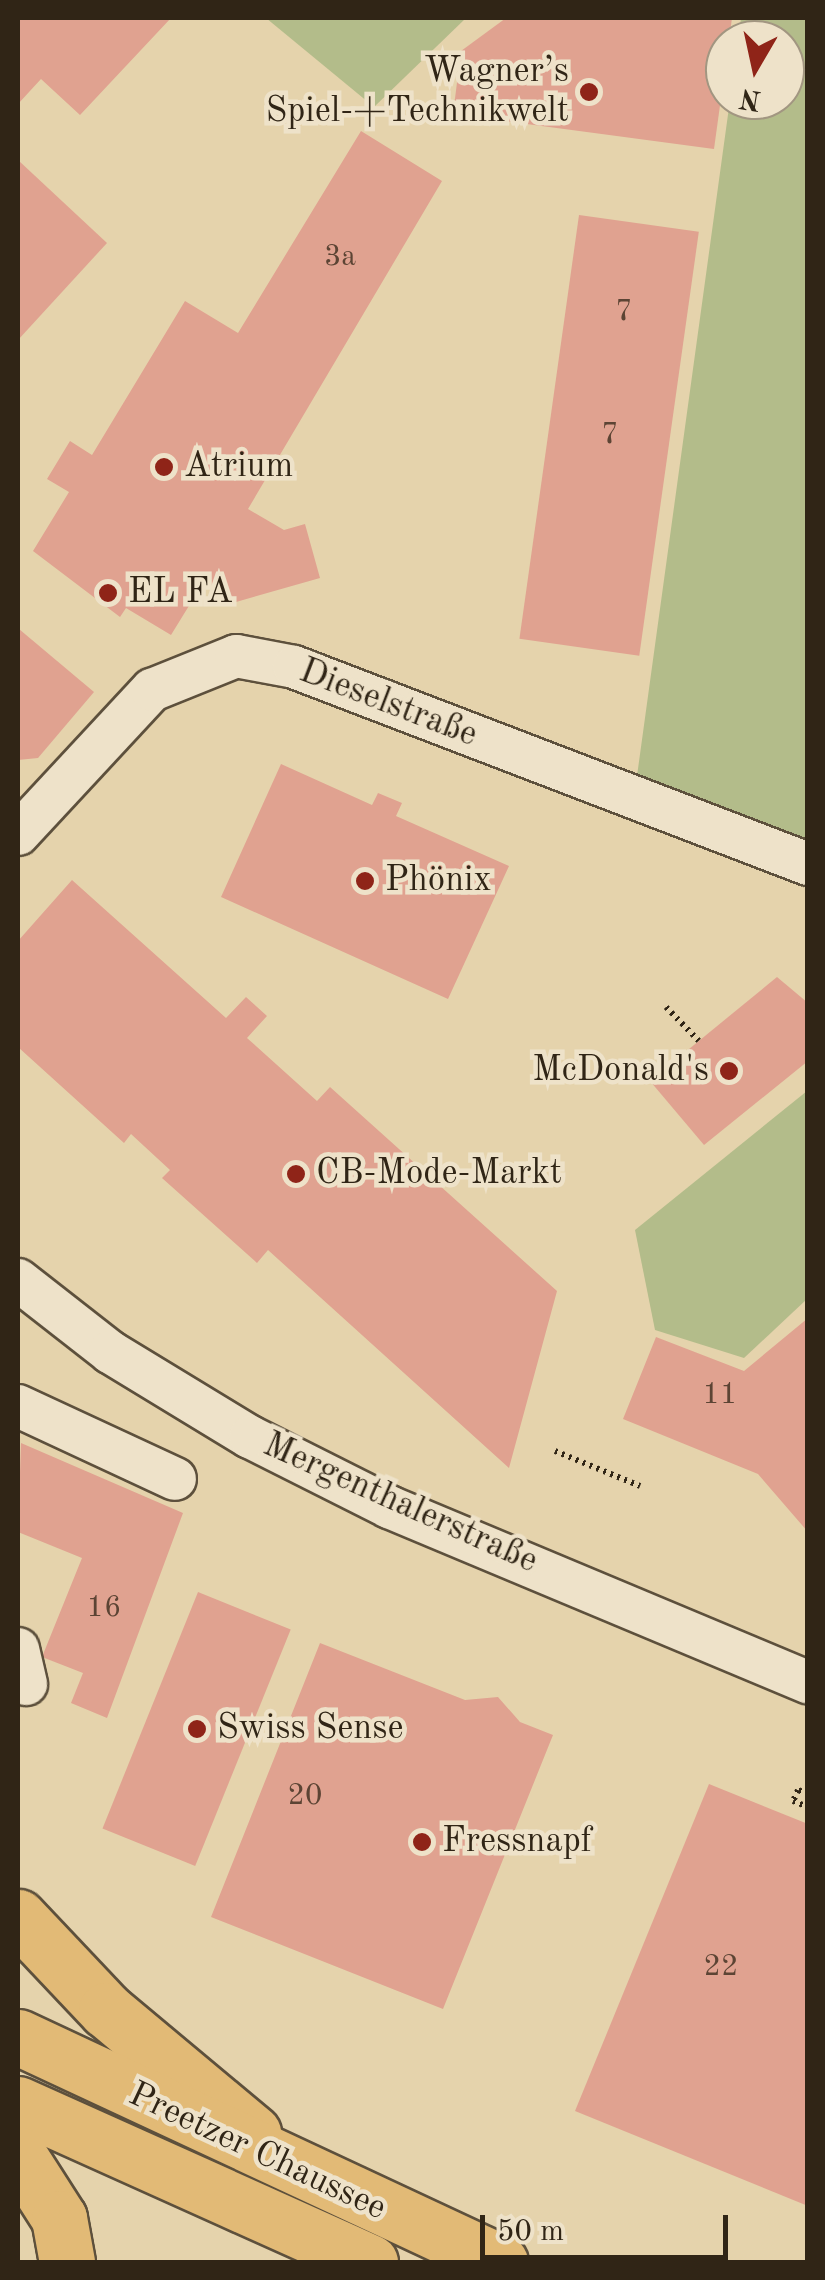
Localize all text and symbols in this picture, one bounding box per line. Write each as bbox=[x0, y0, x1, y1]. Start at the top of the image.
north arrow bbox=[705, 20, 805, 120]
place label: Wagner’s Spiel-+Technikwelt bbox=[265, 51, 569, 133]
marker: Wagner’s Spiel-+Technikwelt bbox=[578, 81, 600, 103]
text: N bbox=[738, 82, 763, 113]
house number: 3a bbox=[324, 239, 356, 275]
house number: 7 bbox=[615, 294, 633, 330]
house number: 7 bbox=[601, 417, 619, 453]
place label: Atrium bbox=[184, 446, 293, 488]
marker: Atrium bbox=[153, 456, 175, 478]
place label: EL FA bbox=[128, 572, 233, 614]
marker: EL FA bbox=[97, 582, 119, 604]
street label: Dieselstraße bbox=[293, 651, 483, 757]
place label: Phönix bbox=[385, 860, 492, 902]
marker: Phönix bbox=[354, 870, 376, 892]
place label: McDonald's bbox=[532, 1050, 709, 1092]
marker: McDonald's bbox=[718, 1060, 740, 1082]
place label: CB-Mode-Markt bbox=[316, 1153, 562, 1195]
marker: CB-Mode-Markt bbox=[285, 1163, 307, 1185]
house number: 11 bbox=[703, 1377, 737, 1413]
street label: Mergenthalerstraße bbox=[256, 1425, 544, 1583]
house number: 16 bbox=[87, 1590, 121, 1626]
place label: Swiss Sense bbox=[217, 1708, 403, 1750]
marker: Swiss Sense bbox=[186, 1718, 208, 1740]
house number: 20 bbox=[288, 1778, 322, 1814]
place label: Fressnapf bbox=[442, 1821, 592, 1863]
marker: Fressnapf bbox=[411, 1831, 433, 1853]
house number: 22 bbox=[704, 1949, 738, 1985]
street label: Preetzer Chaussee bbox=[122, 2074, 392, 2230]
scale bar bbox=[485, 2195, 732, 2257]
text: 50 m bbox=[497, 2217, 564, 2247]

